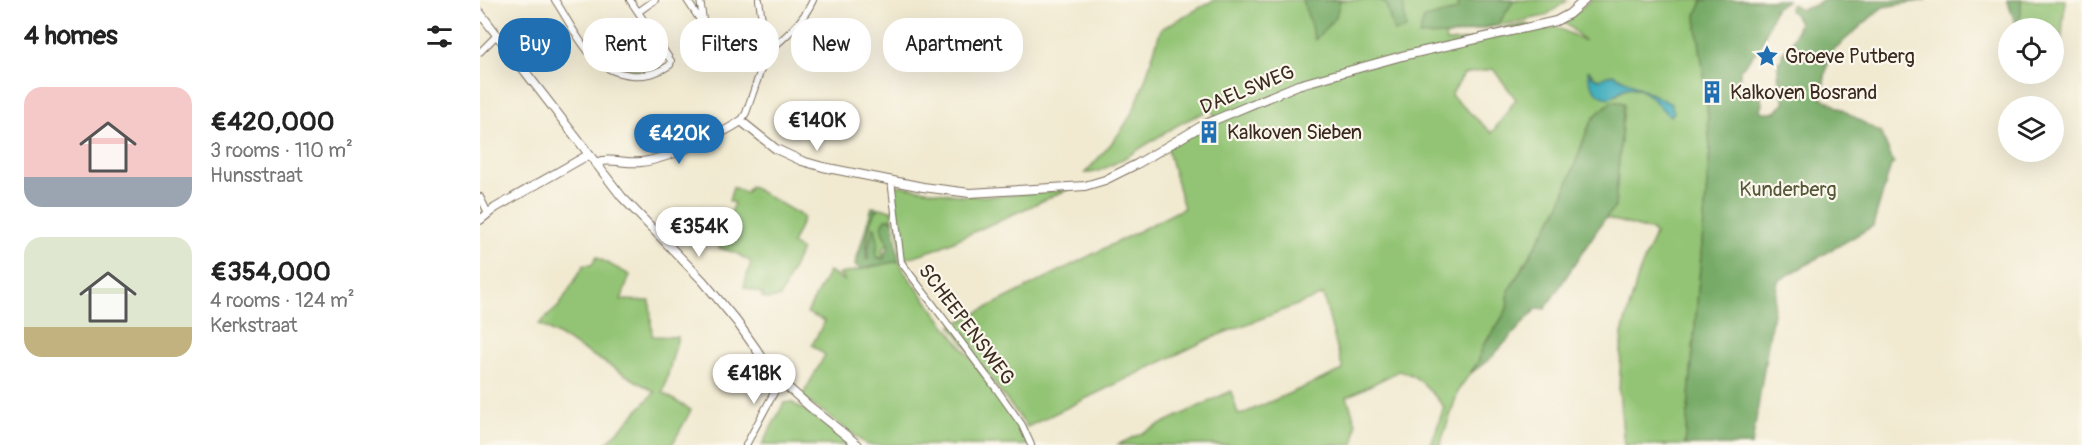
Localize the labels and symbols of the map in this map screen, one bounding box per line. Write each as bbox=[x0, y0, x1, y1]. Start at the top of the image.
place icon: Groeve Putberg bbox=[1754, 43, 1780, 69]
place label: Groeve Putberg bbox=[1785, 44, 1915, 69]
street label: DAELSWEG bbox=[1196, 59, 1298, 120]
building icon: Kalkoven Bosrand bbox=[1699, 79, 1725, 105]
place label: Kalkoven Bosrand bbox=[1730, 80, 1877, 105]
pin: €140K bbox=[775, 101, 859, 152]
pin: €420K bbox=[637, 114, 721, 165]
building icon: Kalkoven Sieben bbox=[1196, 119, 1222, 145]
place label: Kalkoven Sieben bbox=[1227, 120, 1362, 145]
park label: Kunderberg bbox=[1739, 177, 1837, 202]
pin: €354K bbox=[657, 207, 741, 258]
street label: SCHEEPENSWEG bbox=[913, 259, 1020, 390]
pin: €418K bbox=[712, 354, 796, 405]

